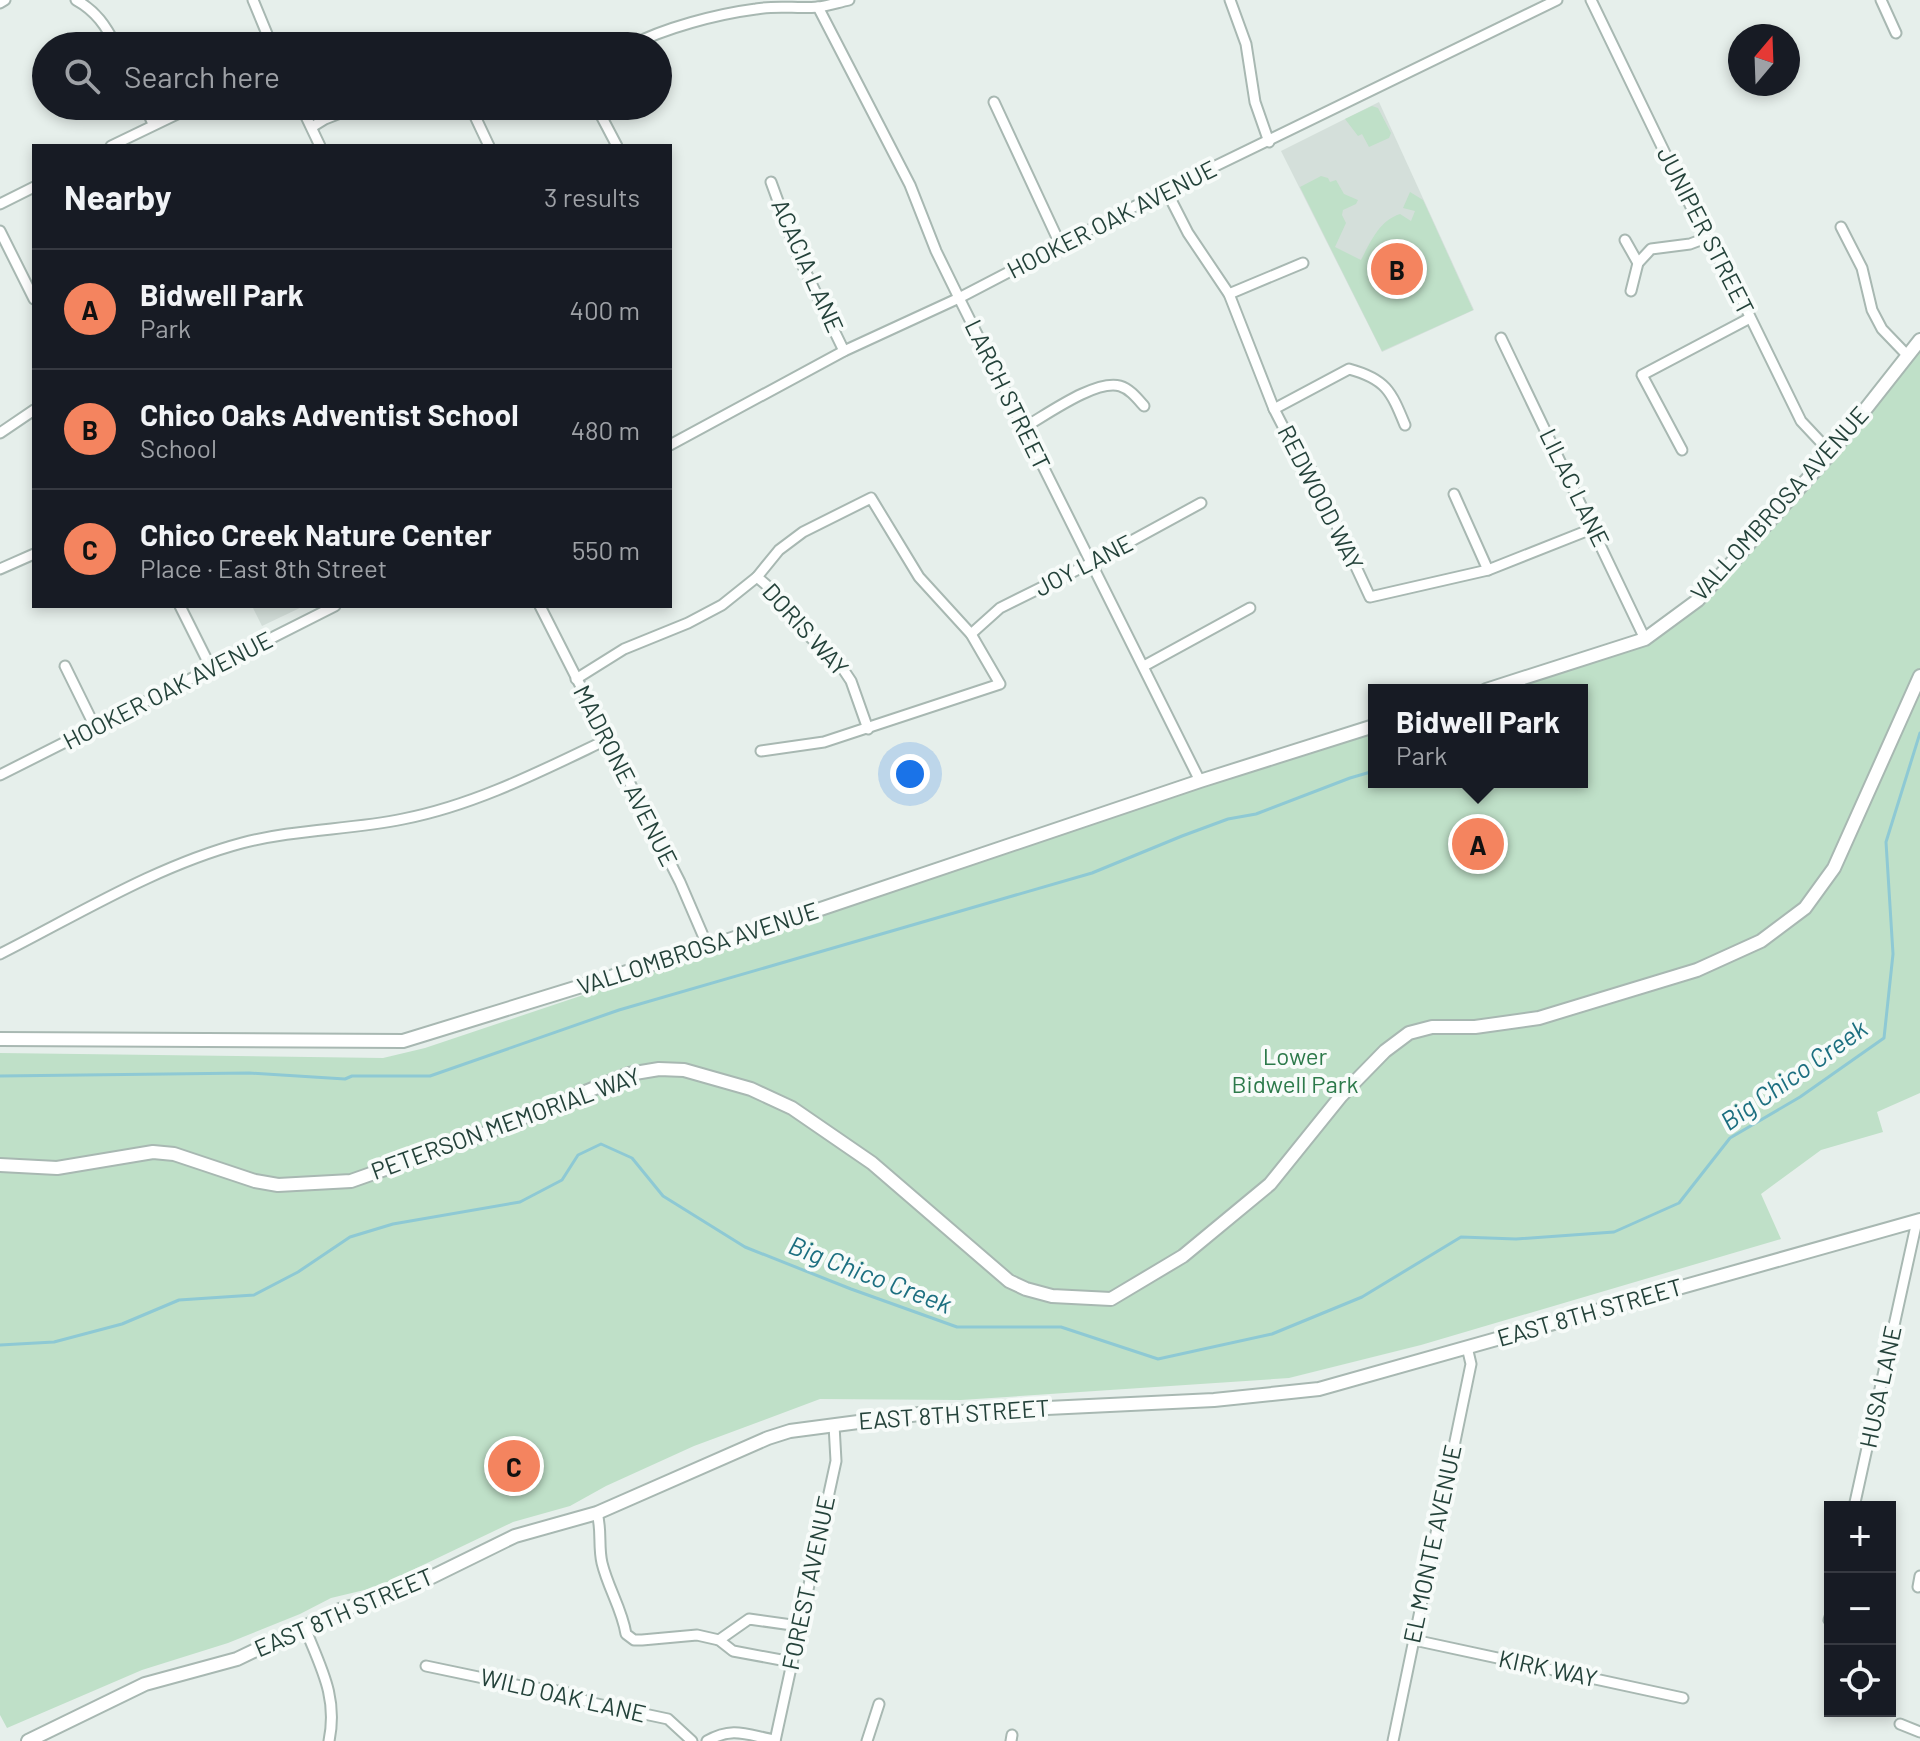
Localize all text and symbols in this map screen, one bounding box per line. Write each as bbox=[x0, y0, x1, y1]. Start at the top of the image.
north arrow bbox=[1728, 24, 1800, 96]
search box bbox=[32, 32, 672, 120]
icon: search bbox=[60, 54, 104, 98]
text: Search here bbox=[124, 58, 280, 94]
street label: JUNIPER STREET bbox=[1652, 141, 1761, 319]
street label: HOOKER OAK AVENUE bbox=[1002, 153, 1221, 284]
text: Nearby bbox=[64, 176, 172, 217]
text: 3 results bbox=[544, 181, 640, 212]
street label: ACACIA LANE bbox=[766, 194, 851, 337]
pin: B bbox=[1371, 239, 1423, 299]
text: Bidwell Park bbox=[140, 276, 304, 312]
text: A bbox=[81, 294, 99, 325]
text: 400 m bbox=[570, 294, 640, 325]
text: Park bbox=[140, 312, 191, 343]
street label: LARCH STREET bbox=[959, 315, 1057, 474]
text: Chico Oaks Adventist School bbox=[140, 396, 519, 432]
street label: VALLOMBROSA AVENUE bbox=[1684, 400, 1874, 606]
text: B bbox=[82, 414, 98, 445]
text: 480 m bbox=[571, 414, 640, 445]
street label: REDWOOD WAY bbox=[1272, 420, 1370, 575]
street label: LILAC LANE bbox=[1534, 424, 1616, 551]
text: School bbox=[140, 432, 217, 463]
text: Chico Creek Nature Center bbox=[140, 516, 492, 552]
street label: JOY LANE bbox=[1029, 528, 1137, 602]
text: C bbox=[82, 534, 98, 565]
text: 550 m bbox=[572, 534, 640, 565]
text: Place · East 8th Street bbox=[140, 552, 387, 583]
street label: DORIS WAY bbox=[757, 577, 855, 681]
street label: HOOKER OAK AVENUE bbox=[58, 624, 277, 755]
street label: MADRONE AVENUE bbox=[568, 680, 685, 871]
popup bbox=[1368, 684, 1588, 788]
text: Bidwell Park bbox=[1396, 703, 1560, 739]
text: Park bbox=[1396, 739, 1447, 770]
your location bbox=[890, 754, 930, 794]
pin: A bbox=[1452, 814, 1504, 874]
street label: VALLOMBROSA AVENUE bbox=[573, 895, 822, 1000]
water label: Big Chico Creek bbox=[1714, 1012, 1873, 1136]
park label: Lower Bidwell Park bbox=[1232, 1041, 1358, 1098]
street label: PETERSON MEMORIAL WAY bbox=[367, 1060, 644, 1185]
water label: Big Chico Creek bbox=[785, 1228, 957, 1319]
street label: EAST 8TH STREET bbox=[1494, 1271, 1686, 1352]
street label: HUSA LANE bbox=[1852, 1323, 1907, 1450]
street label: EAST 8TH STREET bbox=[857, 1392, 1050, 1435]
pin: C bbox=[488, 1436, 540, 1496]
street label: EL MONTE AVENUE bbox=[1396, 1442, 1467, 1646]
street label: FOREST AVENUE bbox=[775, 1493, 840, 1673]
map controls bbox=[1824, 1501, 1896, 1717]
button: + bbox=[1824, 1501, 1896, 1573]
street label: EAST 8TH STREET bbox=[250, 1561, 437, 1662]
button: − bbox=[1824, 1573, 1896, 1645]
street label: KIRK WAY bbox=[1496, 1643, 1600, 1692]
button: locate bbox=[1824, 1645, 1896, 1717]
street label: WILD OAK LANE bbox=[478, 1661, 649, 1728]

